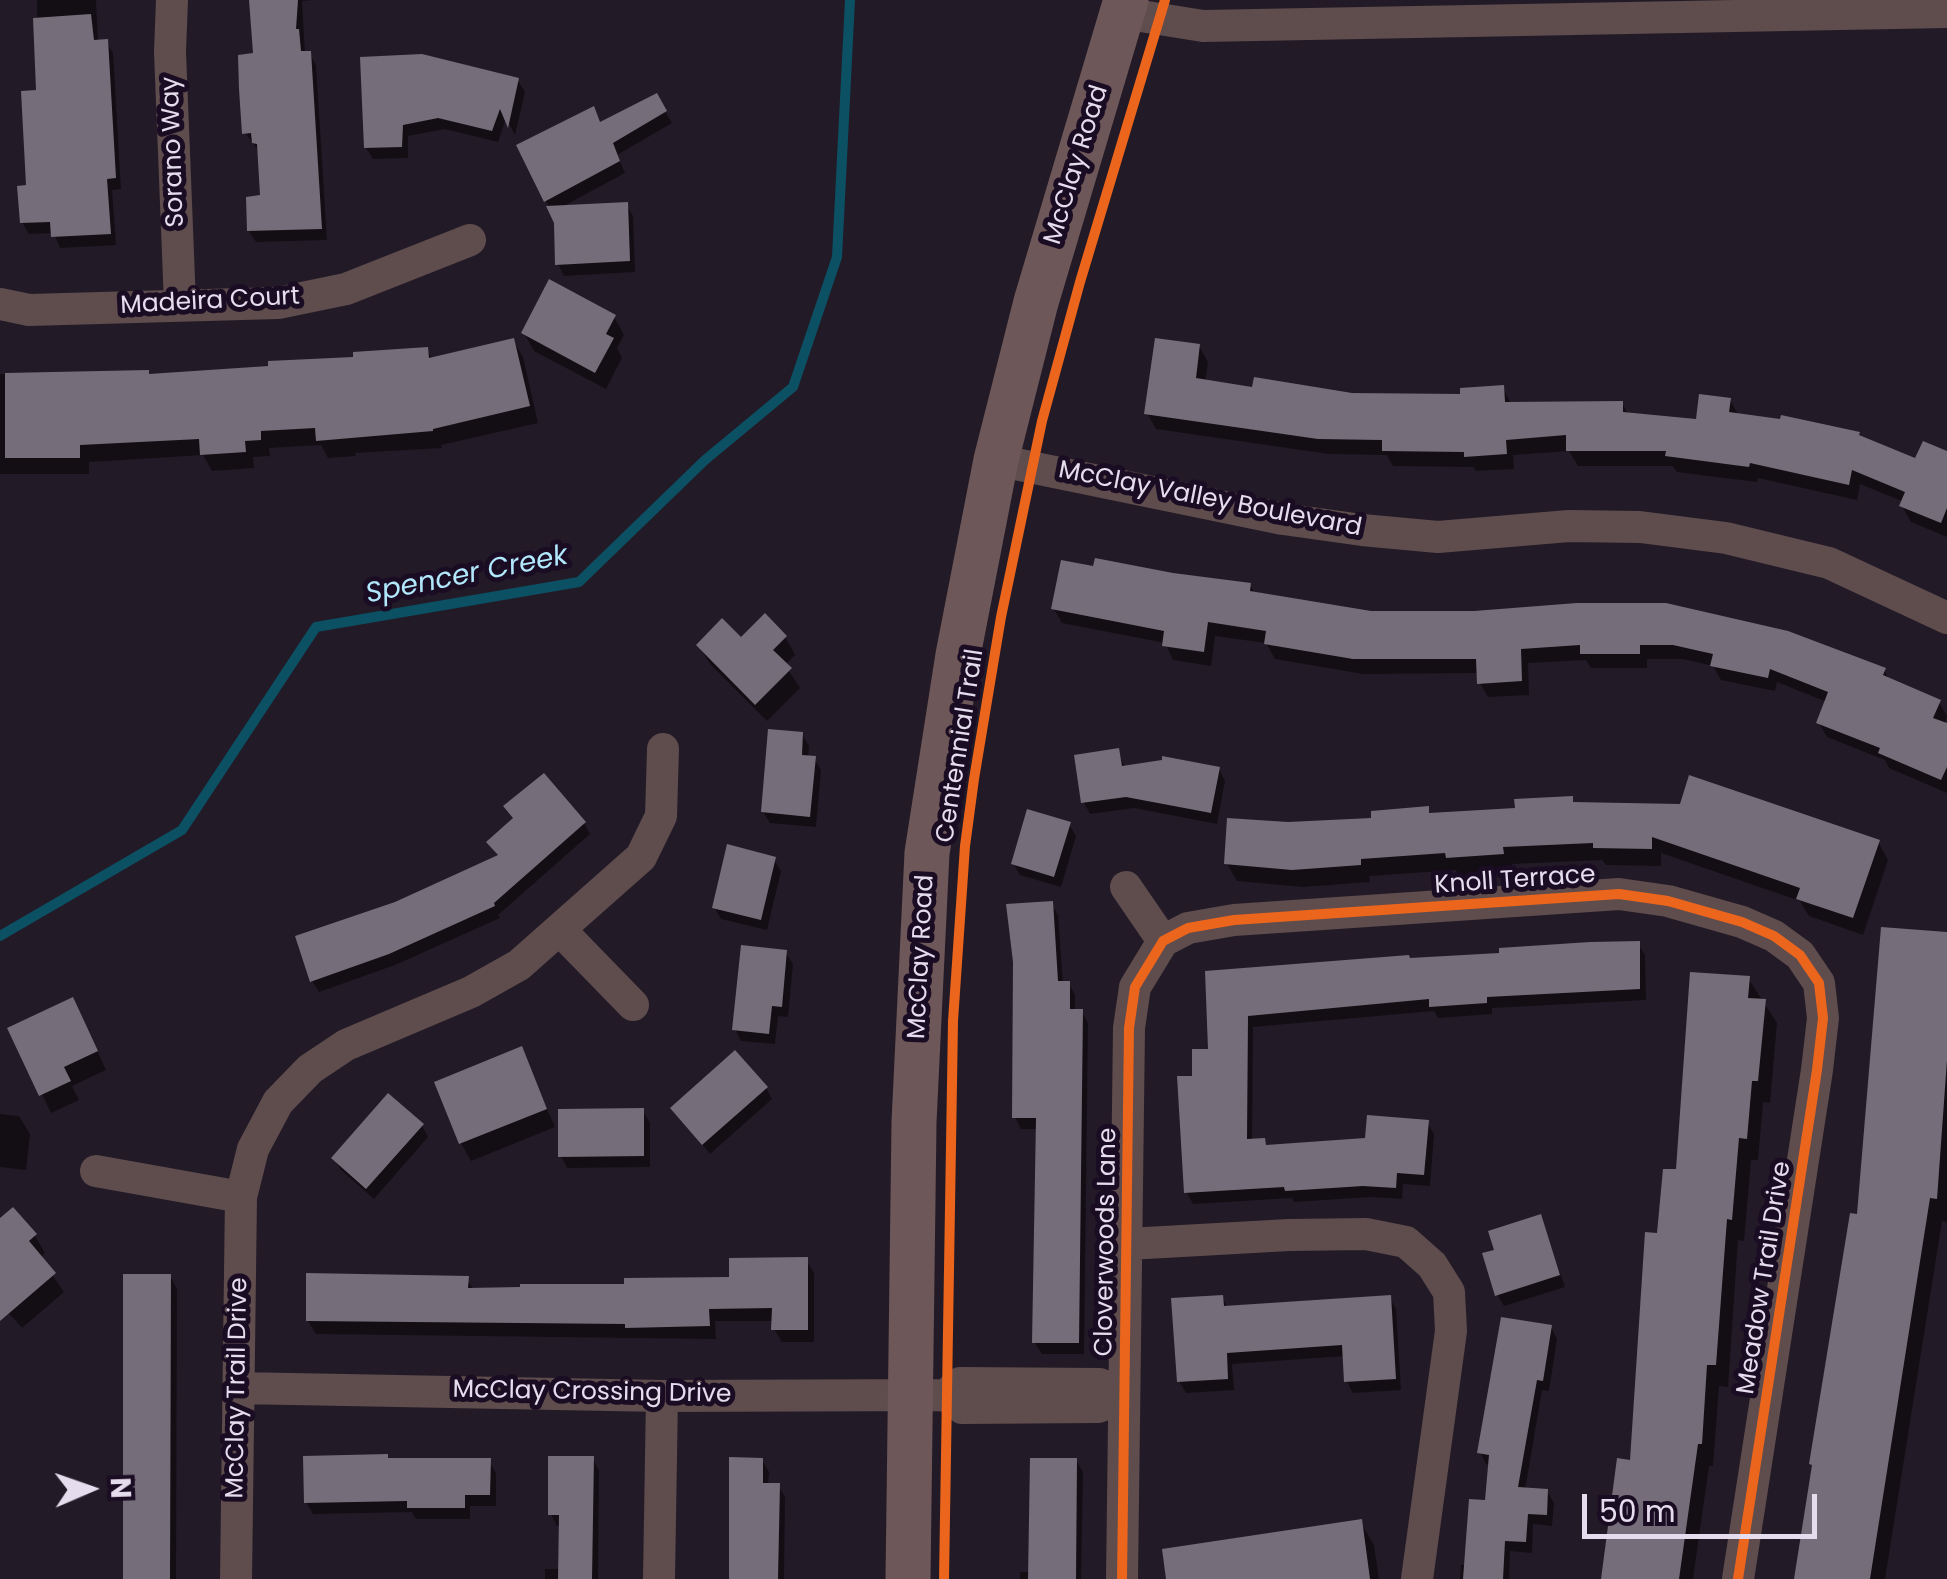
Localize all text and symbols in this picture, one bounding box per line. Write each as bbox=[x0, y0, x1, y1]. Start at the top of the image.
street label: Sorano Way bbox=[156, 76, 192, 228]
street label: McClay Road bbox=[1039, 82, 1115, 248]
street label: Madeira Court bbox=[120, 282, 300, 322]
street label: McClay Valley Boulevard bbox=[1056, 456, 1364, 544]
water label: Spencer Creek bbox=[363, 540, 571, 612]
street label: Centennial Trail bbox=[931, 647, 991, 845]
street label: Knoll Terrace bbox=[1434, 860, 1596, 902]
street label: McClay Road bbox=[903, 874, 941, 1040]
street label: Cloverwoods Lane bbox=[1090, 1127, 1124, 1357]
street label: Meadow Trail Drive bbox=[1732, 1159, 1798, 1397]
street label: McClay Trail Drive bbox=[221, 1277, 255, 1499]
street label: McClay Crossing Drive bbox=[452, 1376, 732, 1410]
north arrow bbox=[40, 1439, 140, 1539]
scale bar bbox=[1587, 1474, 1822, 1536]
text: N bbox=[101, 1477, 140, 1499]
text: 50 m bbox=[1599, 1490, 1676, 1533]

